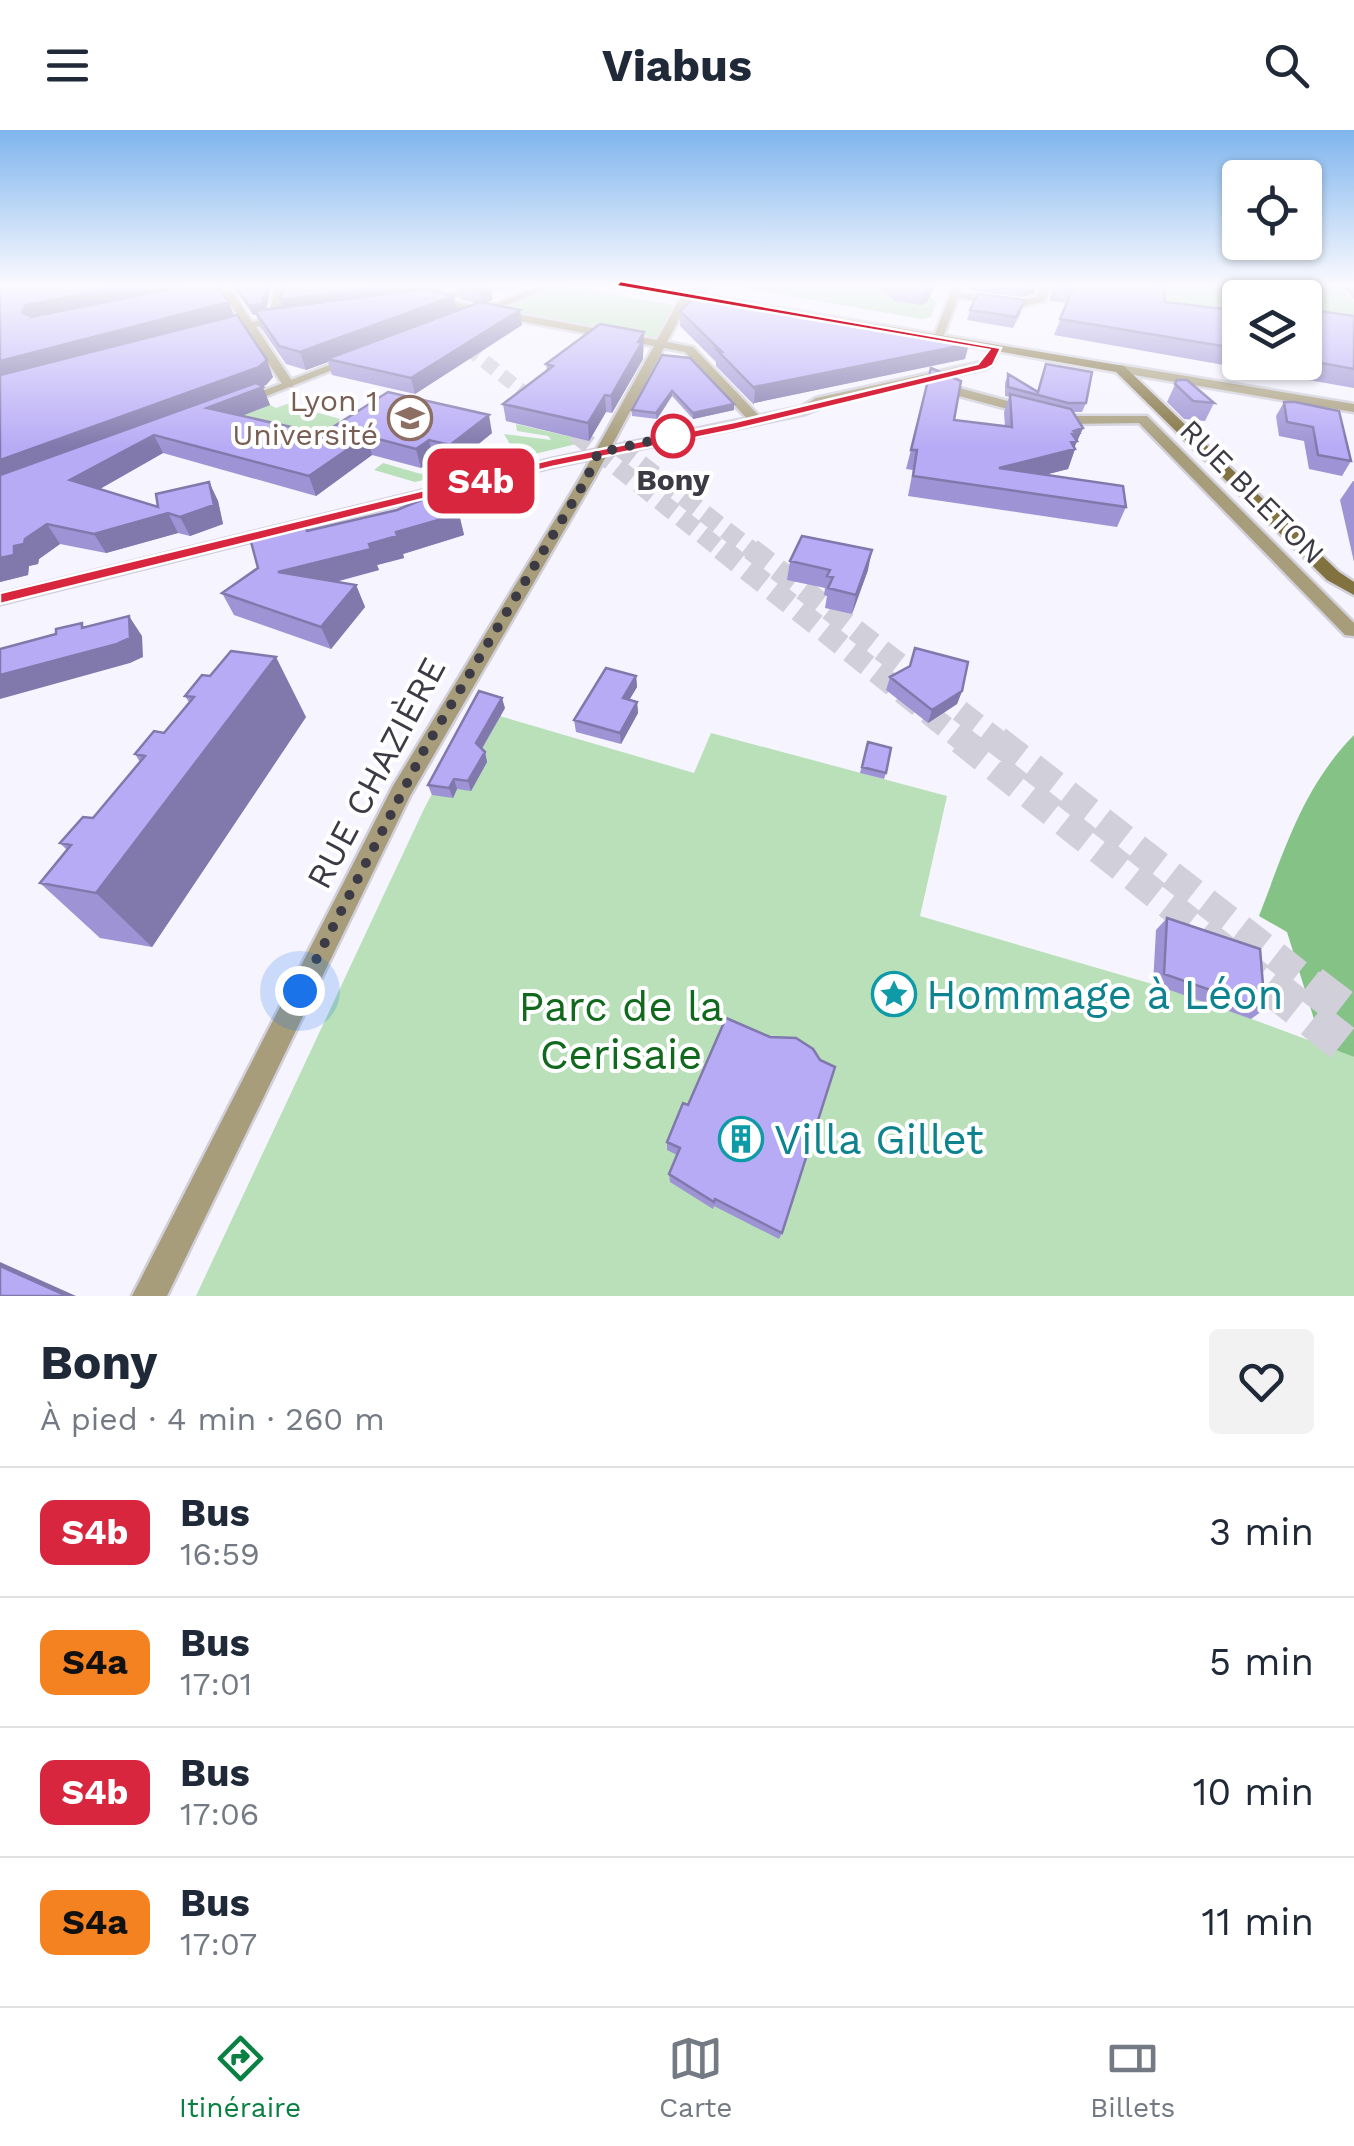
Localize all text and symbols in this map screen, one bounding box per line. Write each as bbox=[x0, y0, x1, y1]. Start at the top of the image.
icon: menu bbox=[40, 38, 95, 93]
icon: search bbox=[1259, 38, 1314, 93]
text: Viabus bbox=[602, 39, 752, 92]
map controls bbox=[1222, 160, 1322, 380]
button: locate bbox=[1222, 160, 1322, 260]
button: layers bbox=[1222, 280, 1322, 380]
place label: Lyon 1 Université bbox=[232, 383, 378, 452]
school or university icon: Lyon 1 Université bbox=[387, 395, 433, 441]
street label: RUE BLETON bbox=[1173, 412, 1332, 571]
marker: Bony bbox=[652, 415, 694, 457]
line badge: S4b bbox=[424, 448, 538, 514]
text: S4b bbox=[447, 460, 515, 502]
place label: Bony bbox=[636, 462, 710, 497]
street label: RUE CHAZIÈRE bbox=[297, 650, 455, 896]
your location bbox=[275, 966, 325, 1016]
place label: Hommage à Léon bbox=[926, 970, 1283, 1019]
place icon: Hommage à Léon bbox=[871, 971, 917, 1017]
park label: Parc de la Cerisaie bbox=[518, 982, 724, 1079]
place label: Villa Gillet bbox=[774, 1115, 984, 1164]
building icon: Villa Gillet bbox=[718, 1116, 764, 1162]
button: heart bbox=[1209, 1329, 1314, 1434]
text: Bony bbox=[40, 1334, 157, 1391]
text: À pied · 4 min · 260 m bbox=[40, 1400, 385, 1438]
text: Bus bbox=[180, 1491, 250, 1535]
text: 3 min bbox=[1209, 1510, 1314, 1554]
text: S4b bbox=[61, 1511, 129, 1553]
text: 16:59 bbox=[180, 1535, 260, 1573]
text: Bus bbox=[180, 1621, 250, 1665]
text: 5 min bbox=[1209, 1640, 1314, 1684]
text: S4a bbox=[62, 1641, 128, 1683]
text: 17:01 bbox=[180, 1665, 252, 1703]
text: Bus bbox=[180, 1751, 250, 1795]
text: 10 min bbox=[1193, 1770, 1314, 1814]
text: S4b bbox=[61, 1771, 129, 1813]
text: 17:06 bbox=[180, 1795, 259, 1833]
text: Bus bbox=[180, 1881, 250, 1925]
text: 11 min bbox=[1202, 1900, 1314, 1944]
text: S4a bbox=[62, 1901, 128, 1943]
text: 17:07 bbox=[180, 1925, 257, 1963]
tab: Itinéraire bbox=[179, 2031, 301, 2124]
tab: Carte bbox=[659, 2031, 732, 2124]
tab: Billets bbox=[1090, 2031, 1175, 2124]

